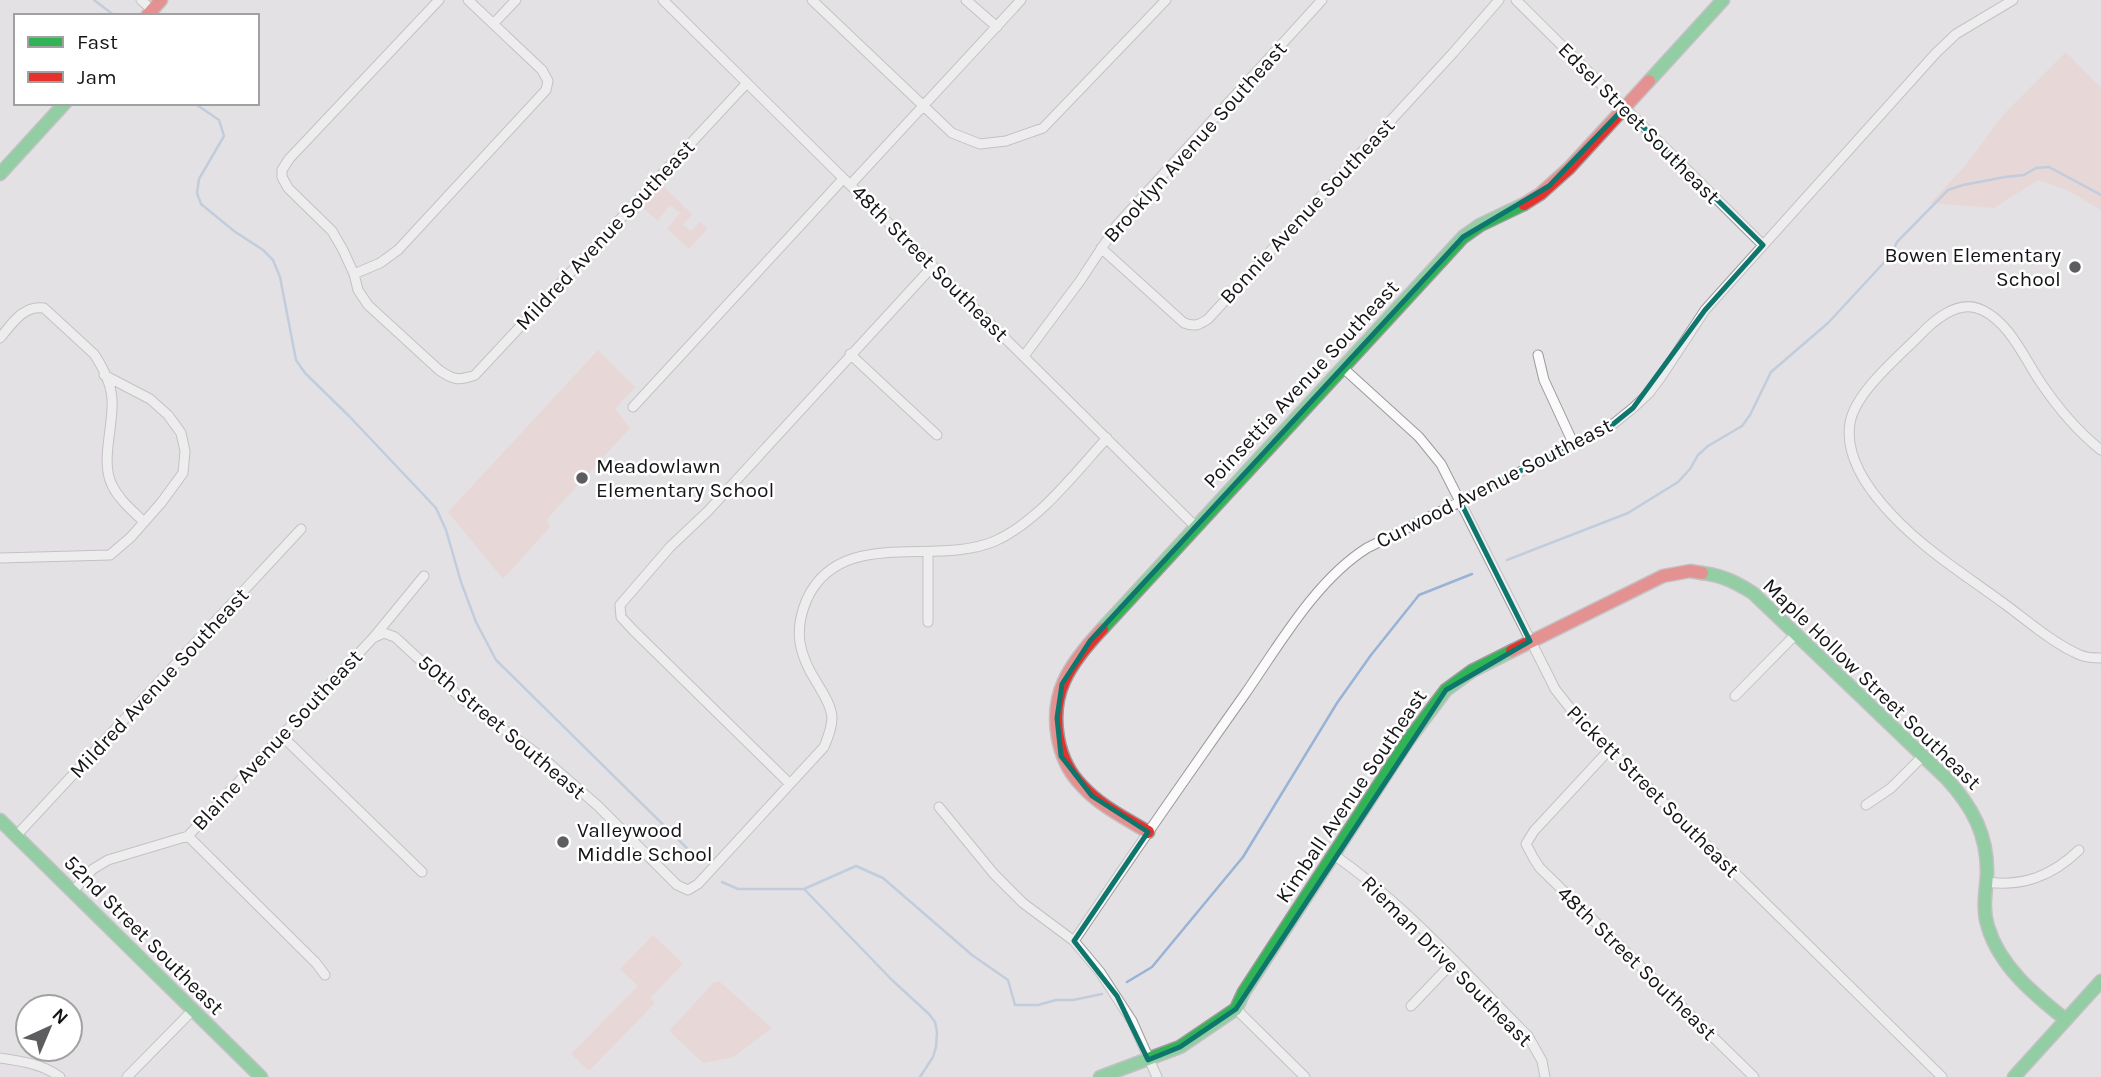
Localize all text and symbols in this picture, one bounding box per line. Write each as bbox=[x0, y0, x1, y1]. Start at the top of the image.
legend bbox=[14, 14, 259, 105]
text: Fast bbox=[77, 30, 118, 54]
street label: Brooklyn Avenue Southeast bbox=[1099, 37, 1292, 247]
street label: Edsel Street Southeast bbox=[1553, 37, 1725, 209]
text: Jam bbox=[77, 65, 117, 89]
street label: Bonnie Avenue Southeast bbox=[1215, 113, 1399, 309]
street label: Mildred Avenue Southeast bbox=[511, 135, 699, 335]
street label: 48th Street Southeast bbox=[847, 180, 1013, 346]
place label: Bowen Elementary School bbox=[1884, 243, 2061, 291]
marker: Bowen Elementary School bbox=[2067, 259, 2083, 275]
street label: Poinsettia Avenue Southeast bbox=[1198, 275, 1404, 493]
street label: Curwood Avenue Southeast bbox=[1372, 413, 1616, 553]
place label: Meadowlawn Elementary School bbox=[596, 454, 774, 502]
marker: Meadowlawn Elementary School bbox=[574, 470, 590, 486]
street label: Maple Hollow Street Southeast bbox=[1758, 573, 1986, 795]
street label: Mildred Avenue Southeast bbox=[65, 583, 253, 783]
street label: Blaine Avenue Southeast bbox=[187, 645, 367, 835]
street label: 50th Street Southeast bbox=[413, 650, 591, 804]
street label: Kimball Avenue Southeast bbox=[1271, 685, 1432, 907]
street label: Pickett Street Southeast bbox=[1562, 700, 1744, 882]
place label: Valleywood Middle School bbox=[577, 818, 713, 866]
marker: Valleywood Middle School bbox=[555, 834, 571, 850]
street label: 52nd Street Southeast bbox=[59, 850, 229, 1020]
street label: Rieman Drive Southeast bbox=[1357, 871, 1537, 1051]
street label: 48th Street Southeast bbox=[1553, 881, 1721, 1045]
north arrow bbox=[14, 993, 84, 1063]
text: N bbox=[48, 1004, 73, 1029]

